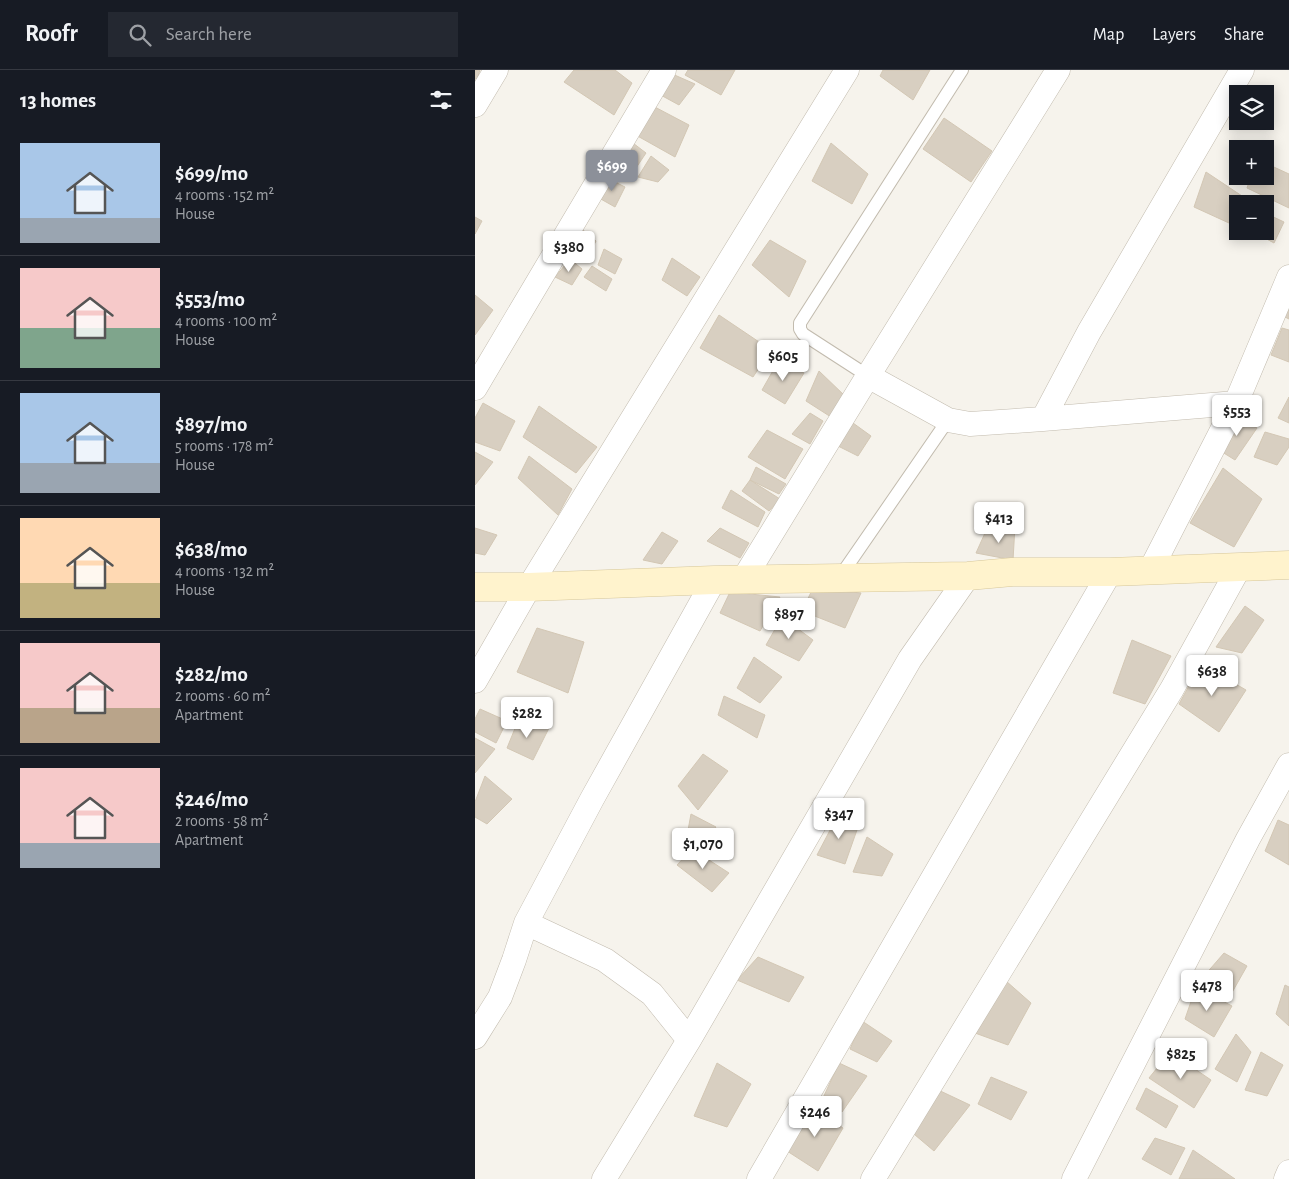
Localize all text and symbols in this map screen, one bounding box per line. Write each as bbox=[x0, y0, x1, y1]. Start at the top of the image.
search box bbox=[108, 12, 458, 57]
icon: search bbox=[126, 21, 154, 49]
text: Roofr bbox=[25, 22, 78, 46]
text: Search here bbox=[166, 25, 252, 44]
text: Map bbox=[1093, 26, 1124, 44]
text: Layers bbox=[1152, 26, 1196, 44]
text: Share bbox=[1224, 26, 1264, 44]
map controls bbox=[1229, 85, 1274, 240]
button: layers bbox=[1229, 85, 1274, 130]
icon: filters bbox=[427, 86, 455, 114]
text: 13 homes bbox=[20, 90, 96, 111]
button: + bbox=[1229, 140, 1274, 185]
pin: $699 bbox=[582, 150, 642, 192]
text: $699 bbox=[597, 158, 627, 174]
icon: home bbox=[60, 163, 120, 223]
text: $699/mo bbox=[175, 163, 248, 184]
text: 4 rooms · 152 m² bbox=[175, 187, 274, 203]
button: − bbox=[1229, 195, 1274, 240]
text: House bbox=[175, 206, 215, 222]
pin: $380 bbox=[539, 230, 599, 273]
text: $380 bbox=[554, 239, 584, 255]
icon: home bbox=[60, 288, 120, 348]
text: $553/mo bbox=[175, 289, 245, 310]
text: 4 rooms · 100 m² bbox=[175, 313, 277, 329]
text: House bbox=[175, 332, 215, 348]
pin: $605 bbox=[753, 340, 813, 382]
text: $605 bbox=[768, 348, 798, 364]
pin: $553 bbox=[1207, 394, 1267, 437]
text: $553 bbox=[1223, 403, 1251, 419]
icon: home bbox=[60, 413, 120, 473]
text: $897/mo bbox=[175, 414, 247, 435]
text: 5 rooms · 178 m² bbox=[175, 438, 273, 454]
text: House bbox=[175, 457, 215, 473]
pin: $413 bbox=[969, 502, 1029, 544]
text: $413 bbox=[985, 510, 1013, 526]
icon: home bbox=[60, 538, 120, 598]
text: $638/mo bbox=[175, 539, 247, 560]
text: 4 rooms · 132 m² bbox=[175, 563, 274, 579]
text: House bbox=[175, 582, 215, 598]
pin: $897 bbox=[759, 598, 819, 640]
text: $897 bbox=[774, 606, 804, 622]
pin: $638 bbox=[1182, 654, 1242, 697]
icon: home bbox=[60, 663, 120, 723]
text: $638 bbox=[1197, 663, 1227, 679]
text: $282/mo bbox=[175, 664, 248, 685]
text: 2 rooms · 60 m² bbox=[175, 688, 270, 704]
pin: $282 bbox=[497, 696, 557, 739]
text: $282 bbox=[512, 705, 542, 721]
text: Apartment bbox=[175, 707, 243, 723]
icon: home bbox=[60, 788, 120, 848]
text: $246/mo bbox=[175, 789, 248, 810]
pin: $347 bbox=[809, 798, 869, 840]
text: $347 bbox=[824, 806, 854, 822]
text: 2 rooms · 58 m² bbox=[175, 813, 269, 829]
pin: $1,070 bbox=[662, 828, 744, 870]
text: Apartment bbox=[175, 832, 243, 848]
text: $1,070 bbox=[683, 836, 723, 852]
pin: $478 bbox=[1177, 970, 1237, 1012]
text: $478 bbox=[1192, 978, 1222, 994]
pin: $825 bbox=[1151, 1038, 1211, 1080]
text: $825 bbox=[1166, 1046, 1196, 1062]
pin: $246 bbox=[785, 1096, 845, 1138]
text: $246 bbox=[800, 1104, 830, 1120]

